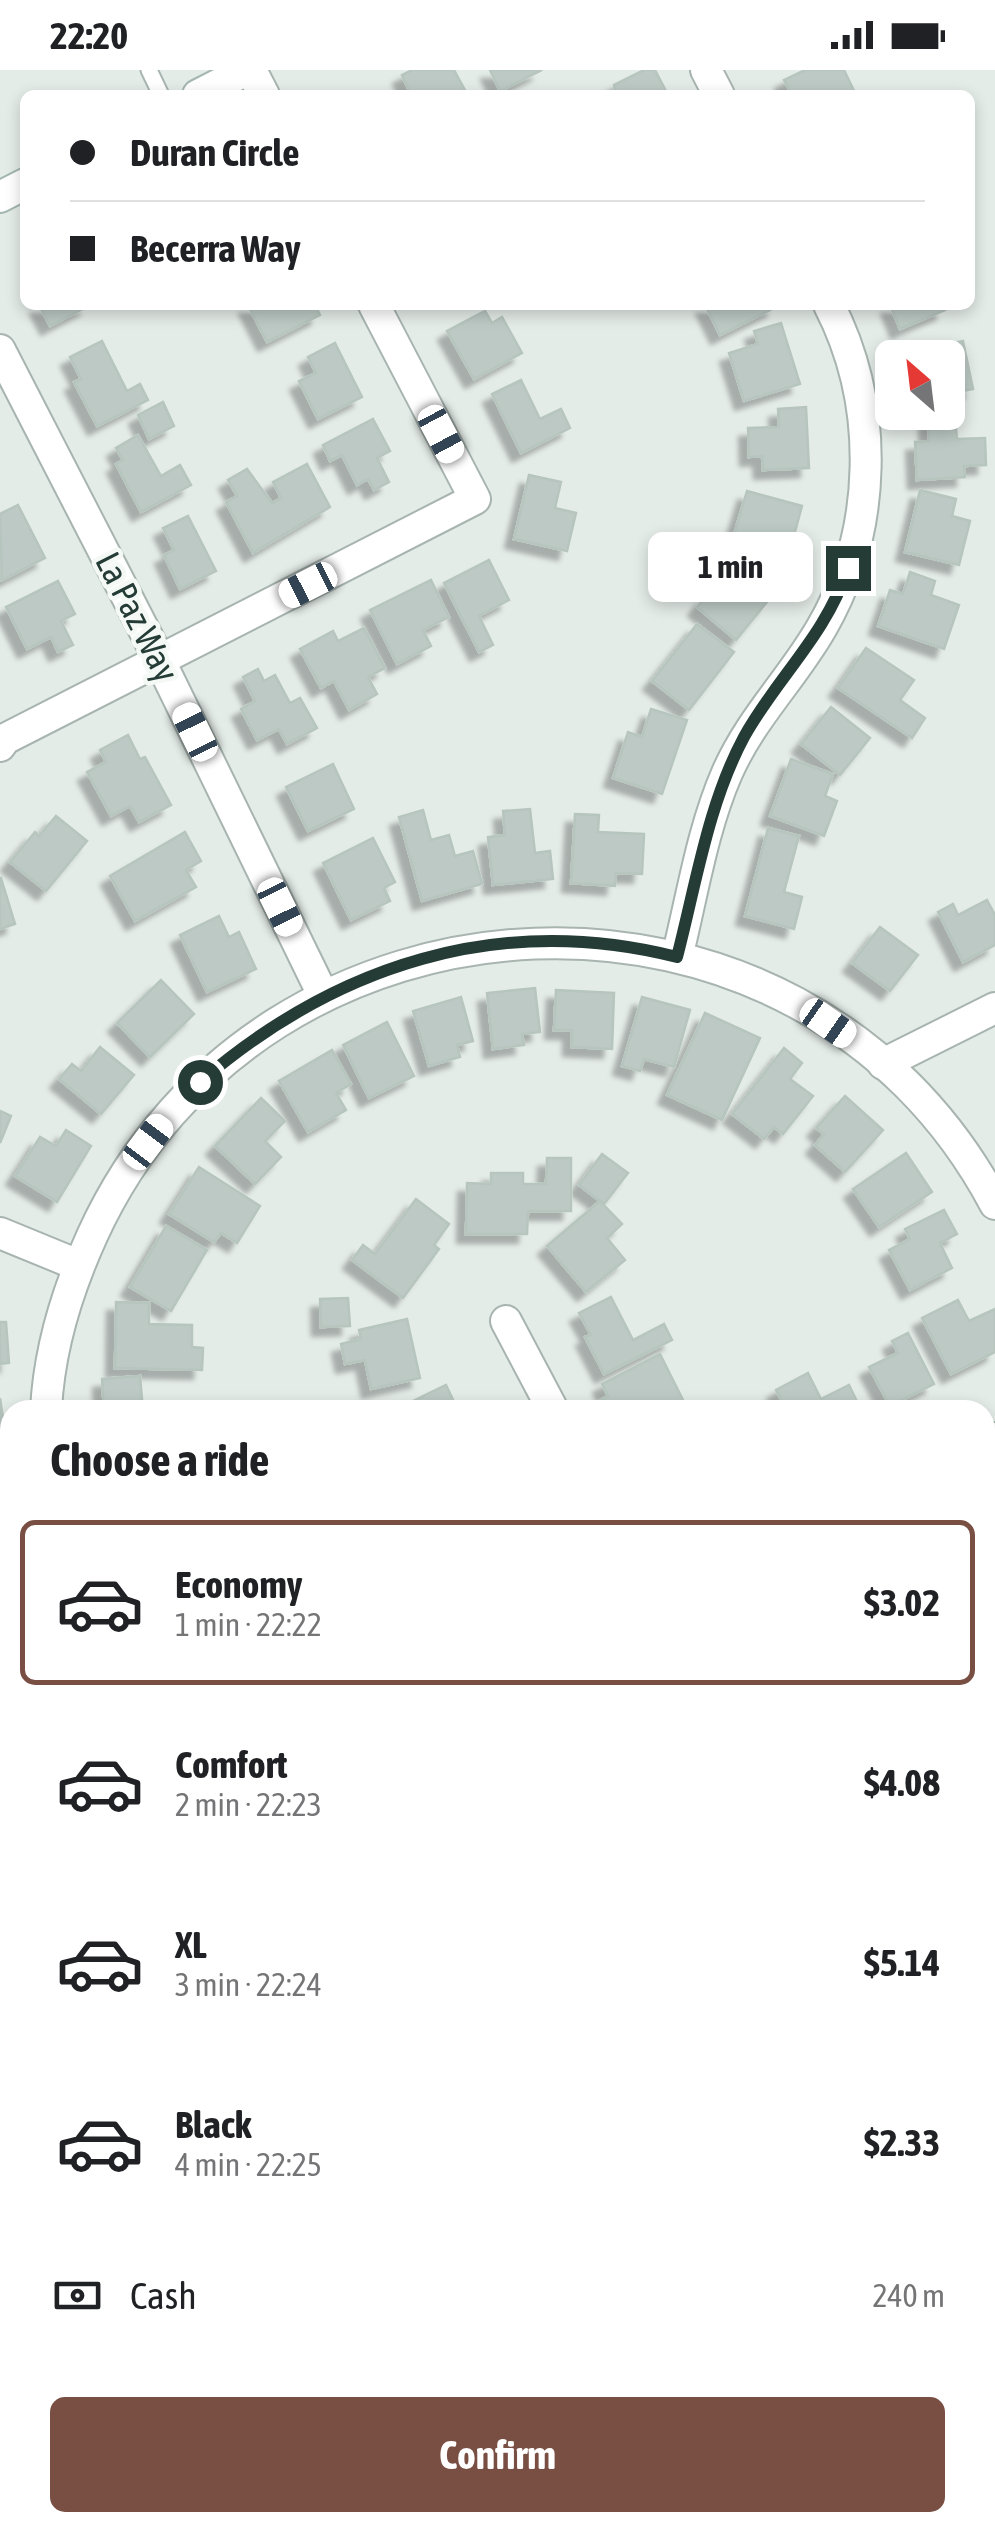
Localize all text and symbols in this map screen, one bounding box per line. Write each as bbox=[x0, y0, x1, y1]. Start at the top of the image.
text: 22:20 bbox=[50, 14, 128, 57]
text: Duran Circle bbox=[130, 131, 299, 174]
text: Becerra Way bbox=[130, 227, 301, 270]
north arrow bbox=[875, 340, 965, 430]
map controls bbox=[875, 340, 965, 430]
car bbox=[414, 400, 468, 468]
callout: 1 min bbox=[648, 533, 813, 603]
street label: La Paz Way bbox=[88, 545, 187, 688]
route end bbox=[826, 546, 871, 591]
text: 1 min bbox=[698, 548, 763, 585]
car bbox=[274, 558, 342, 612]
car bbox=[168, 698, 222, 766]
car bbox=[253, 873, 307, 941]
car bbox=[795, 994, 861, 1052]
route start bbox=[178, 1060, 223, 1105]
car bbox=[118, 1109, 178, 1175]
text: Choose a ride bbox=[50, 1434, 269, 1486]
icon: car bbox=[55, 1558, 145, 1648]
text: Economy bbox=[175, 1563, 302, 1606]
text: $3.02 bbox=[864, 1581, 940, 1624]
text: 1 min · 22:22 bbox=[175, 1606, 322, 1643]
icon: car bbox=[55, 1738, 145, 1828]
text: Comfort bbox=[175, 1743, 287, 1786]
text: $4.08 bbox=[864, 1761, 940, 1804]
text: 2 min · 22:23 bbox=[175, 1786, 322, 1823]
icon: car bbox=[55, 1918, 145, 2008]
text: XL bbox=[175, 1923, 207, 1966]
text: $5.14 bbox=[864, 1941, 940, 1984]
text: 3 min · 22:24 bbox=[175, 1966, 322, 2003]
icon: car bbox=[55, 2098, 145, 2188]
text: Black bbox=[175, 2103, 252, 2146]
text: $2.33 bbox=[864, 2121, 940, 2164]
text: 4 min · 22:25 bbox=[175, 2146, 322, 2183]
icon: cash bbox=[50, 2268, 105, 2323]
text: Cash bbox=[130, 2274, 197, 2317]
text: 240 m bbox=[872, 2277, 945, 2314]
button: Confirm bbox=[50, 2397, 945, 2512]

